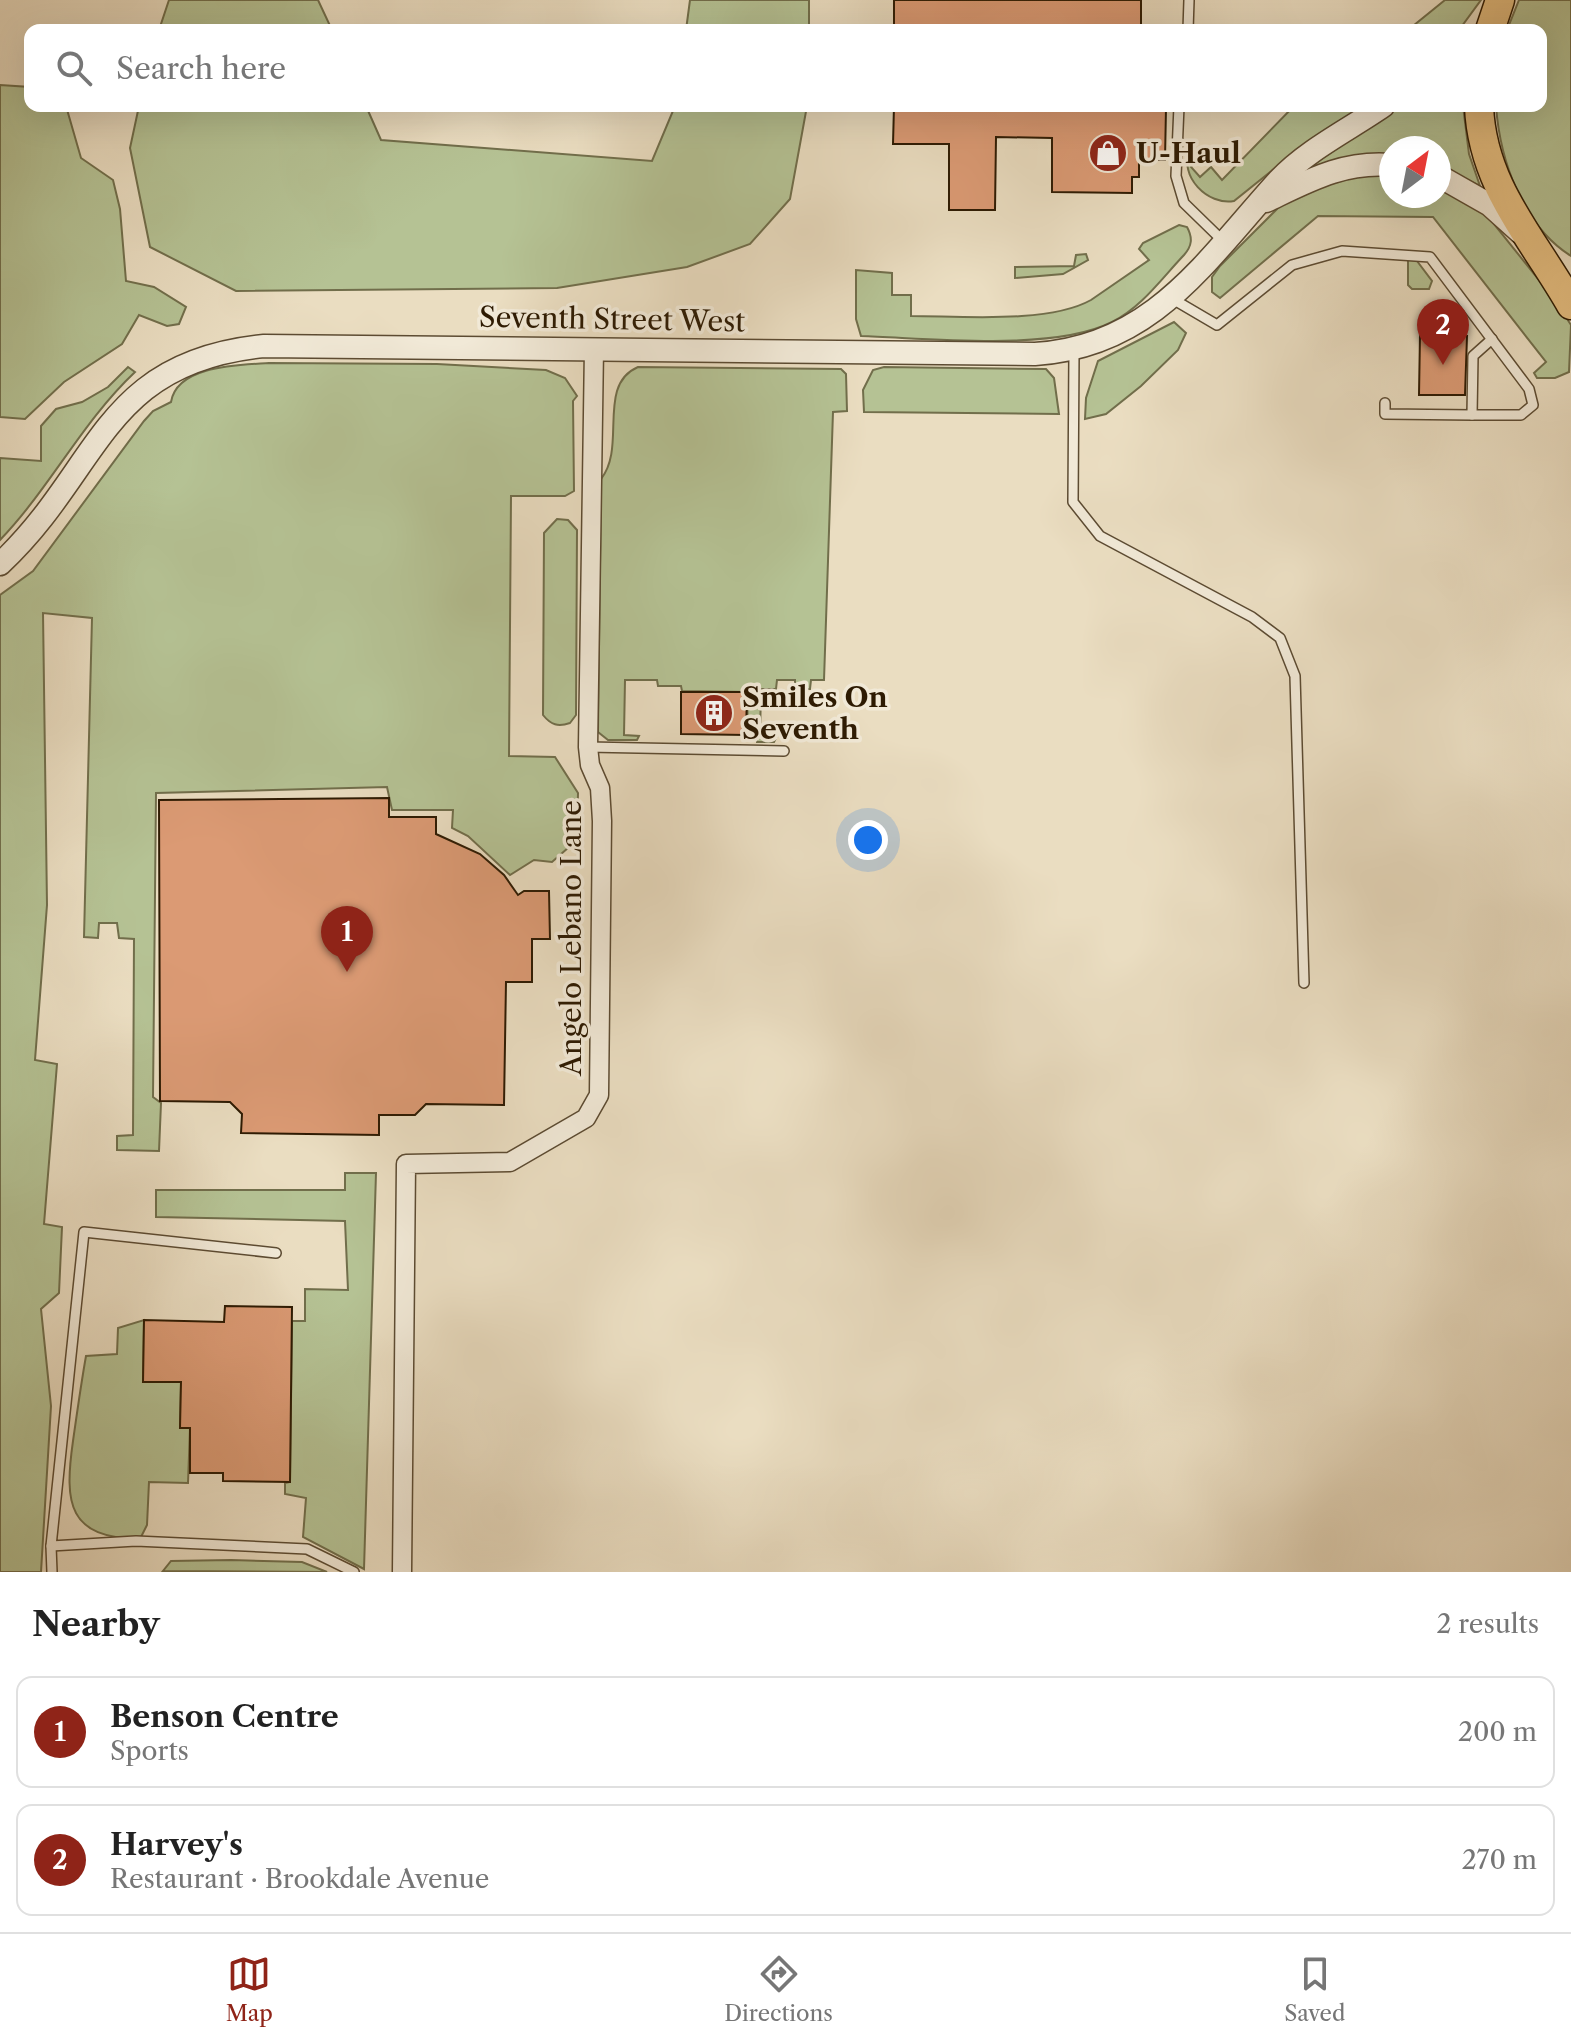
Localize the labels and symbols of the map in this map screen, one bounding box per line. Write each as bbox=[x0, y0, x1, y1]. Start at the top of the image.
shop icon: U-Haul bbox=[1087, 132, 1129, 174]
place label: U-Haul bbox=[1136, 136, 1241, 170]
north arrow bbox=[1379, 136, 1451, 208]
pin: 2 bbox=[1417, 299, 1469, 365]
street label: Seventh Street West bbox=[479, 300, 745, 338]
place label: Smiles On Seventh bbox=[742, 680, 888, 746]
building icon: Smiles On Seventh bbox=[693, 692, 735, 734]
street label: Angelo Lebano Lane bbox=[554, 800, 588, 1077]
your location bbox=[848, 820, 888, 860]
pin: 1 bbox=[321, 906, 373, 972]

